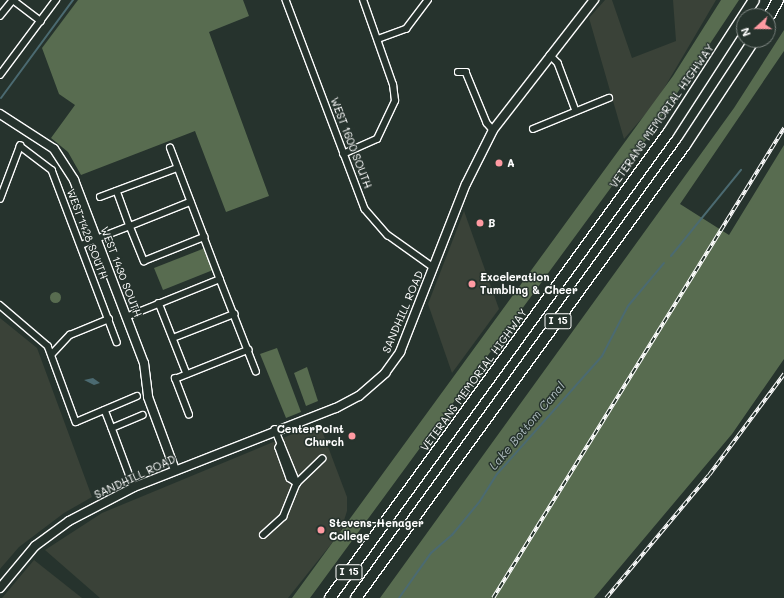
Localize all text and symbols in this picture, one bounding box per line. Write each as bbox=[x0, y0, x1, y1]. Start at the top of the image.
north arrow bbox=[736, 8, 776, 48]
text: N bbox=[737, 26, 754, 39]
street label: VETERANS MEMORIAL HIGHWAY bbox=[607, 41, 717, 191]
street label: WEST 1600 SOUTH bbox=[328, 96, 374, 190]
place label: A bbox=[507, 156, 515, 170]
marker: A bbox=[494, 158, 504, 168]
street label: WEST 1428 SOUTH bbox=[64, 187, 110, 281]
place label: B bbox=[488, 216, 495, 230]
marker: B bbox=[475, 218, 485, 228]
street label: WEST 1430 SOUTH bbox=[98, 225, 144, 319]
street label: SANDHILL ROAD bbox=[380, 269, 426, 355]
place label: Exceleration Tumbling & Cheer bbox=[480, 271, 578, 297]
marker: Exceleration Tumbling & Cheer bbox=[467, 279, 477, 289]
street label: VETERANS MEMORIAL HIGHWAY bbox=[418, 306, 530, 454]
road number: I 15 bbox=[544, 313, 572, 329]
water label: Lake Bottom Canal bbox=[486, 379, 568, 473]
place label: CenterPoint Church bbox=[277, 423, 344, 449]
marker: CenterPoint Church bbox=[347, 431, 357, 441]
street label: SANDHILL ROAD bbox=[92, 452, 178, 502]
place label: Stevens-Henager College bbox=[329, 517, 424, 543]
marker: Stevens-Henager College bbox=[316, 525, 326, 535]
road number: I 15 bbox=[335, 564, 363, 580]

